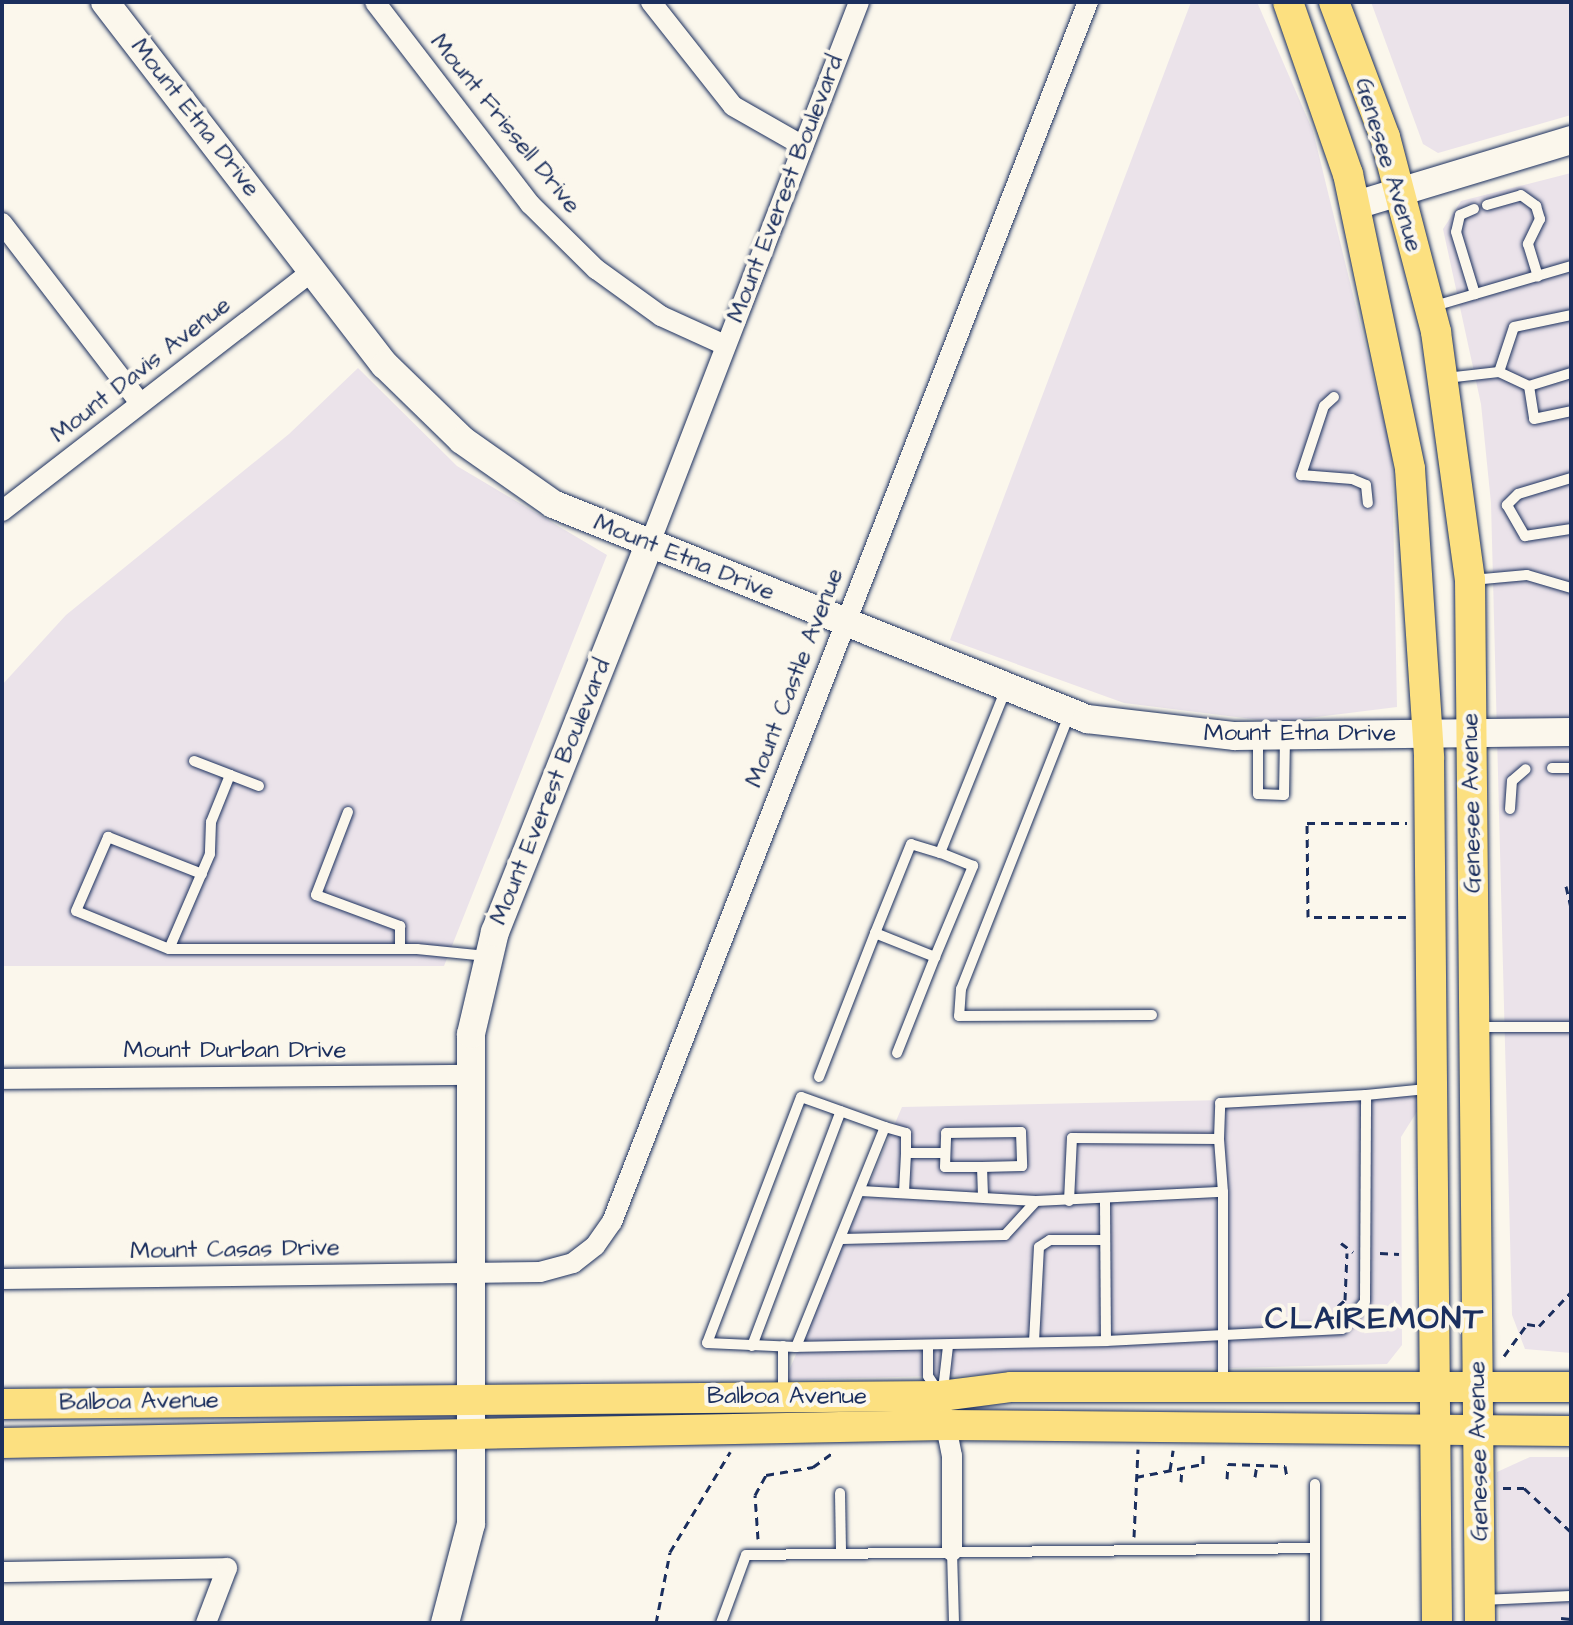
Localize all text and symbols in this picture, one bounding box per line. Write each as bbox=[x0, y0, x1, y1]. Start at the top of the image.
street label: Mount Frissell Drive bbox=[424, 29, 586, 219]
street label: Mount Etna Drive bbox=[124, 33, 266, 203]
street label: Mount Everest Boulevard bbox=[722, 51, 850, 327]
street label: Genesee Avenue bbox=[1348, 75, 1428, 255]
street label: Mount Davis Avenue bbox=[45, 291, 237, 449]
street label: Mount Etna Drive bbox=[589, 509, 779, 607]
street label: Mount Castle Avenue bbox=[740, 564, 850, 792]
street label: Mount Everest Boulevard bbox=[484, 655, 618, 929]
street label: Genesee Avenue bbox=[1456, 713, 1488, 893]
street label: Mount Etna Drive bbox=[1204, 720, 1396, 748]
street label: Mount Durban Drive bbox=[123, 1037, 347, 1065]
street label: Mount Casas Drive bbox=[130, 1234, 340, 1266]
district label: CLAIREMONT bbox=[1265, 1300, 1485, 1338]
street label: Genesee Avenue bbox=[1463, 1361, 1495, 1541]
street label: Balboa Avenue bbox=[707, 1383, 867, 1411]
street label: Balboa Avenue bbox=[59, 1386, 219, 1418]

